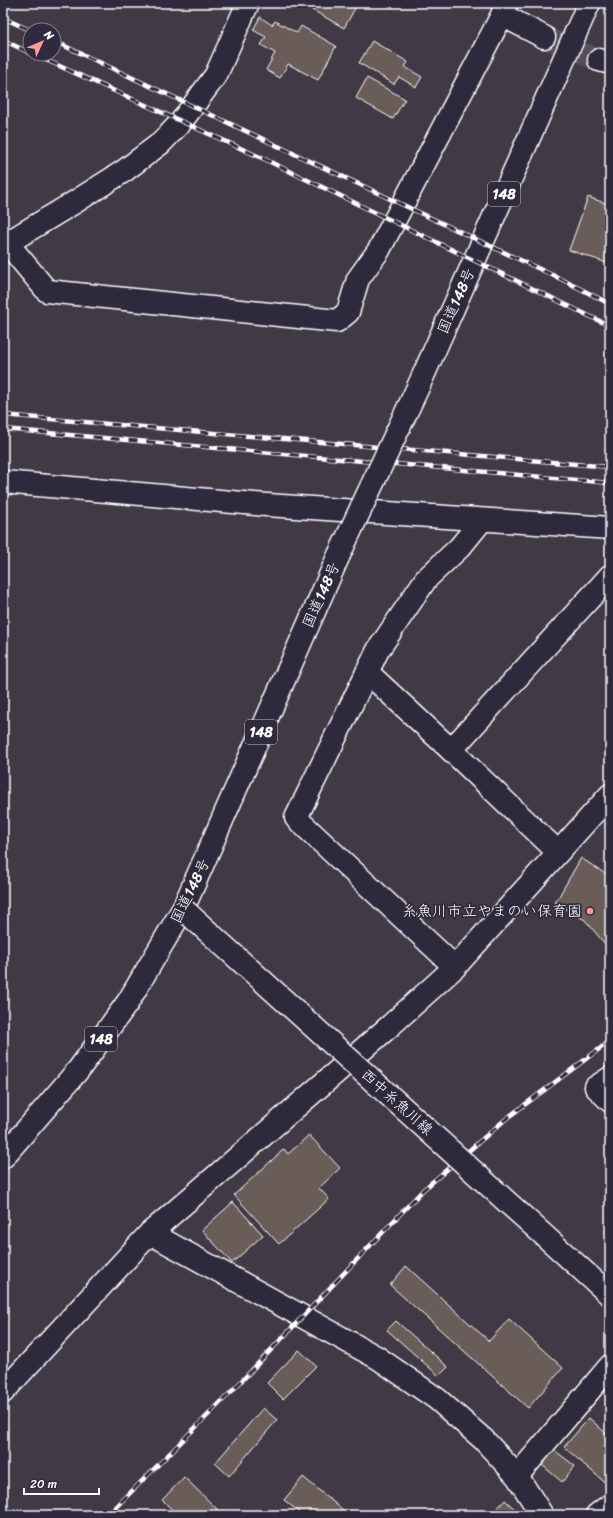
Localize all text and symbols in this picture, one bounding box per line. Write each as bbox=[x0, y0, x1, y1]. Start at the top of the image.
north arrow bbox=[22, 22, 62, 62]
text: N bbox=[39, 25, 59, 45]
road number: 148 bbox=[488, 182, 520, 206]
street label: 国道148号 bbox=[430, 264, 482, 338]
street label: 国道148号 bbox=[295, 558, 347, 632]
road number: 148 bbox=[245, 720, 277, 744]
street label: 国道148号 bbox=[163, 854, 217, 928]
place label: 糸魚川市立やまのい保育園 bbox=[402, 898, 582, 924]
marker: 糸魚川市立やまのい保育園 bbox=[585, 906, 595, 916]
road number: 148 bbox=[85, 1027, 117, 1051]
street label: 西中糸魚川線 bbox=[355, 1062, 439, 1142]
scale bar bbox=[24, 1470, 99, 1496]
text: 20 m bbox=[30, 1473, 57, 1495]

